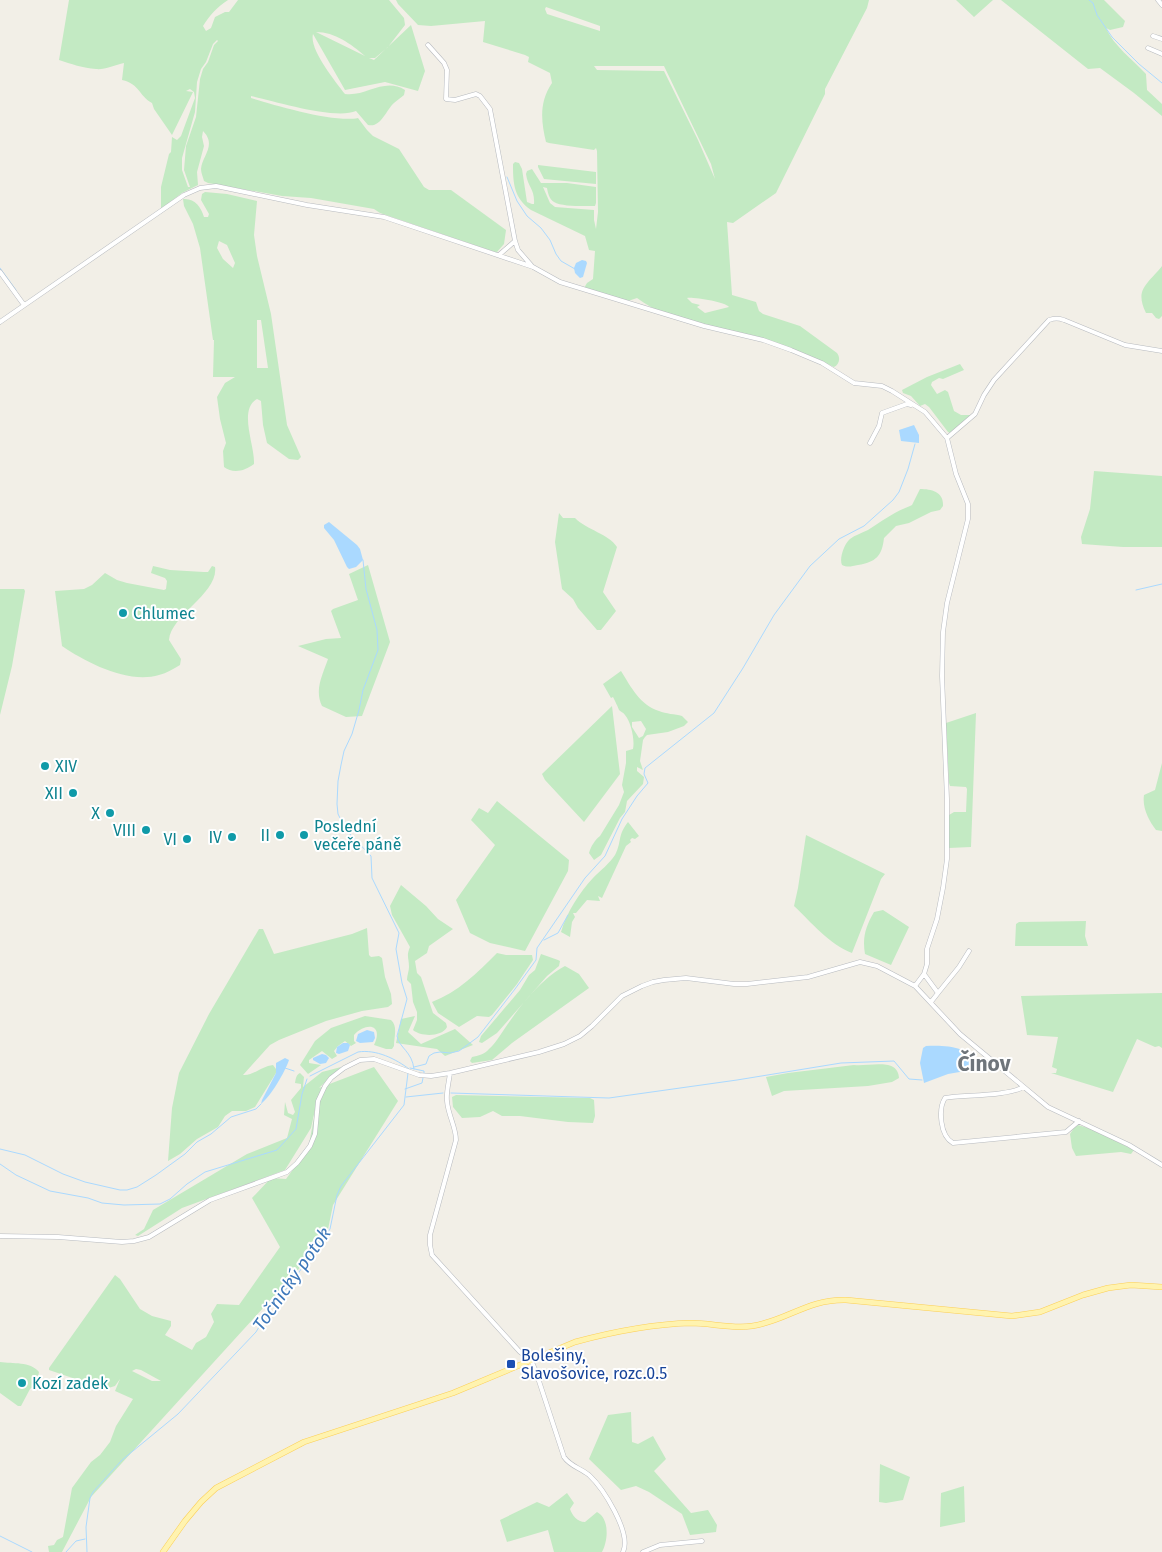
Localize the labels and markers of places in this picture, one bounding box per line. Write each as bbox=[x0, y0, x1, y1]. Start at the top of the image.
place label: Chlumec bbox=[133, 604, 196, 623]
marker: Chlumec bbox=[117, 607, 129, 619]
place label: XIV bbox=[55, 757, 77, 776]
marker: XIV bbox=[39, 760, 51, 772]
place label: XII bbox=[45, 784, 63, 803]
marker: XII bbox=[67, 787, 79, 799]
place label: X bbox=[91, 804, 100, 823]
marker: X bbox=[104, 807, 116, 819]
place label: Poslední večeře páně bbox=[314, 817, 401, 854]
place label: VIII bbox=[113, 821, 136, 840]
marker: VIII bbox=[140, 824, 152, 836]
place label: II bbox=[261, 826, 270, 845]
place label: IV bbox=[208, 828, 222, 847]
marker: II bbox=[274, 829, 286, 841]
marker: Poslední večeře páně bbox=[298, 829, 310, 841]
place label: VI bbox=[163, 830, 177, 849]
marker: IV bbox=[226, 831, 238, 843]
marker: VI bbox=[181, 833, 193, 845]
place label: Bolešiny, Slavošovice, rozc.0.5 bbox=[521, 1346, 667, 1383]
marker: Bolešiny, Slavošovice, rozc.0.5 bbox=[505, 1358, 517, 1370]
place label: Kozí zadek bbox=[32, 1374, 109, 1393]
marker: Kozí zadek bbox=[16, 1377, 28, 1389]

